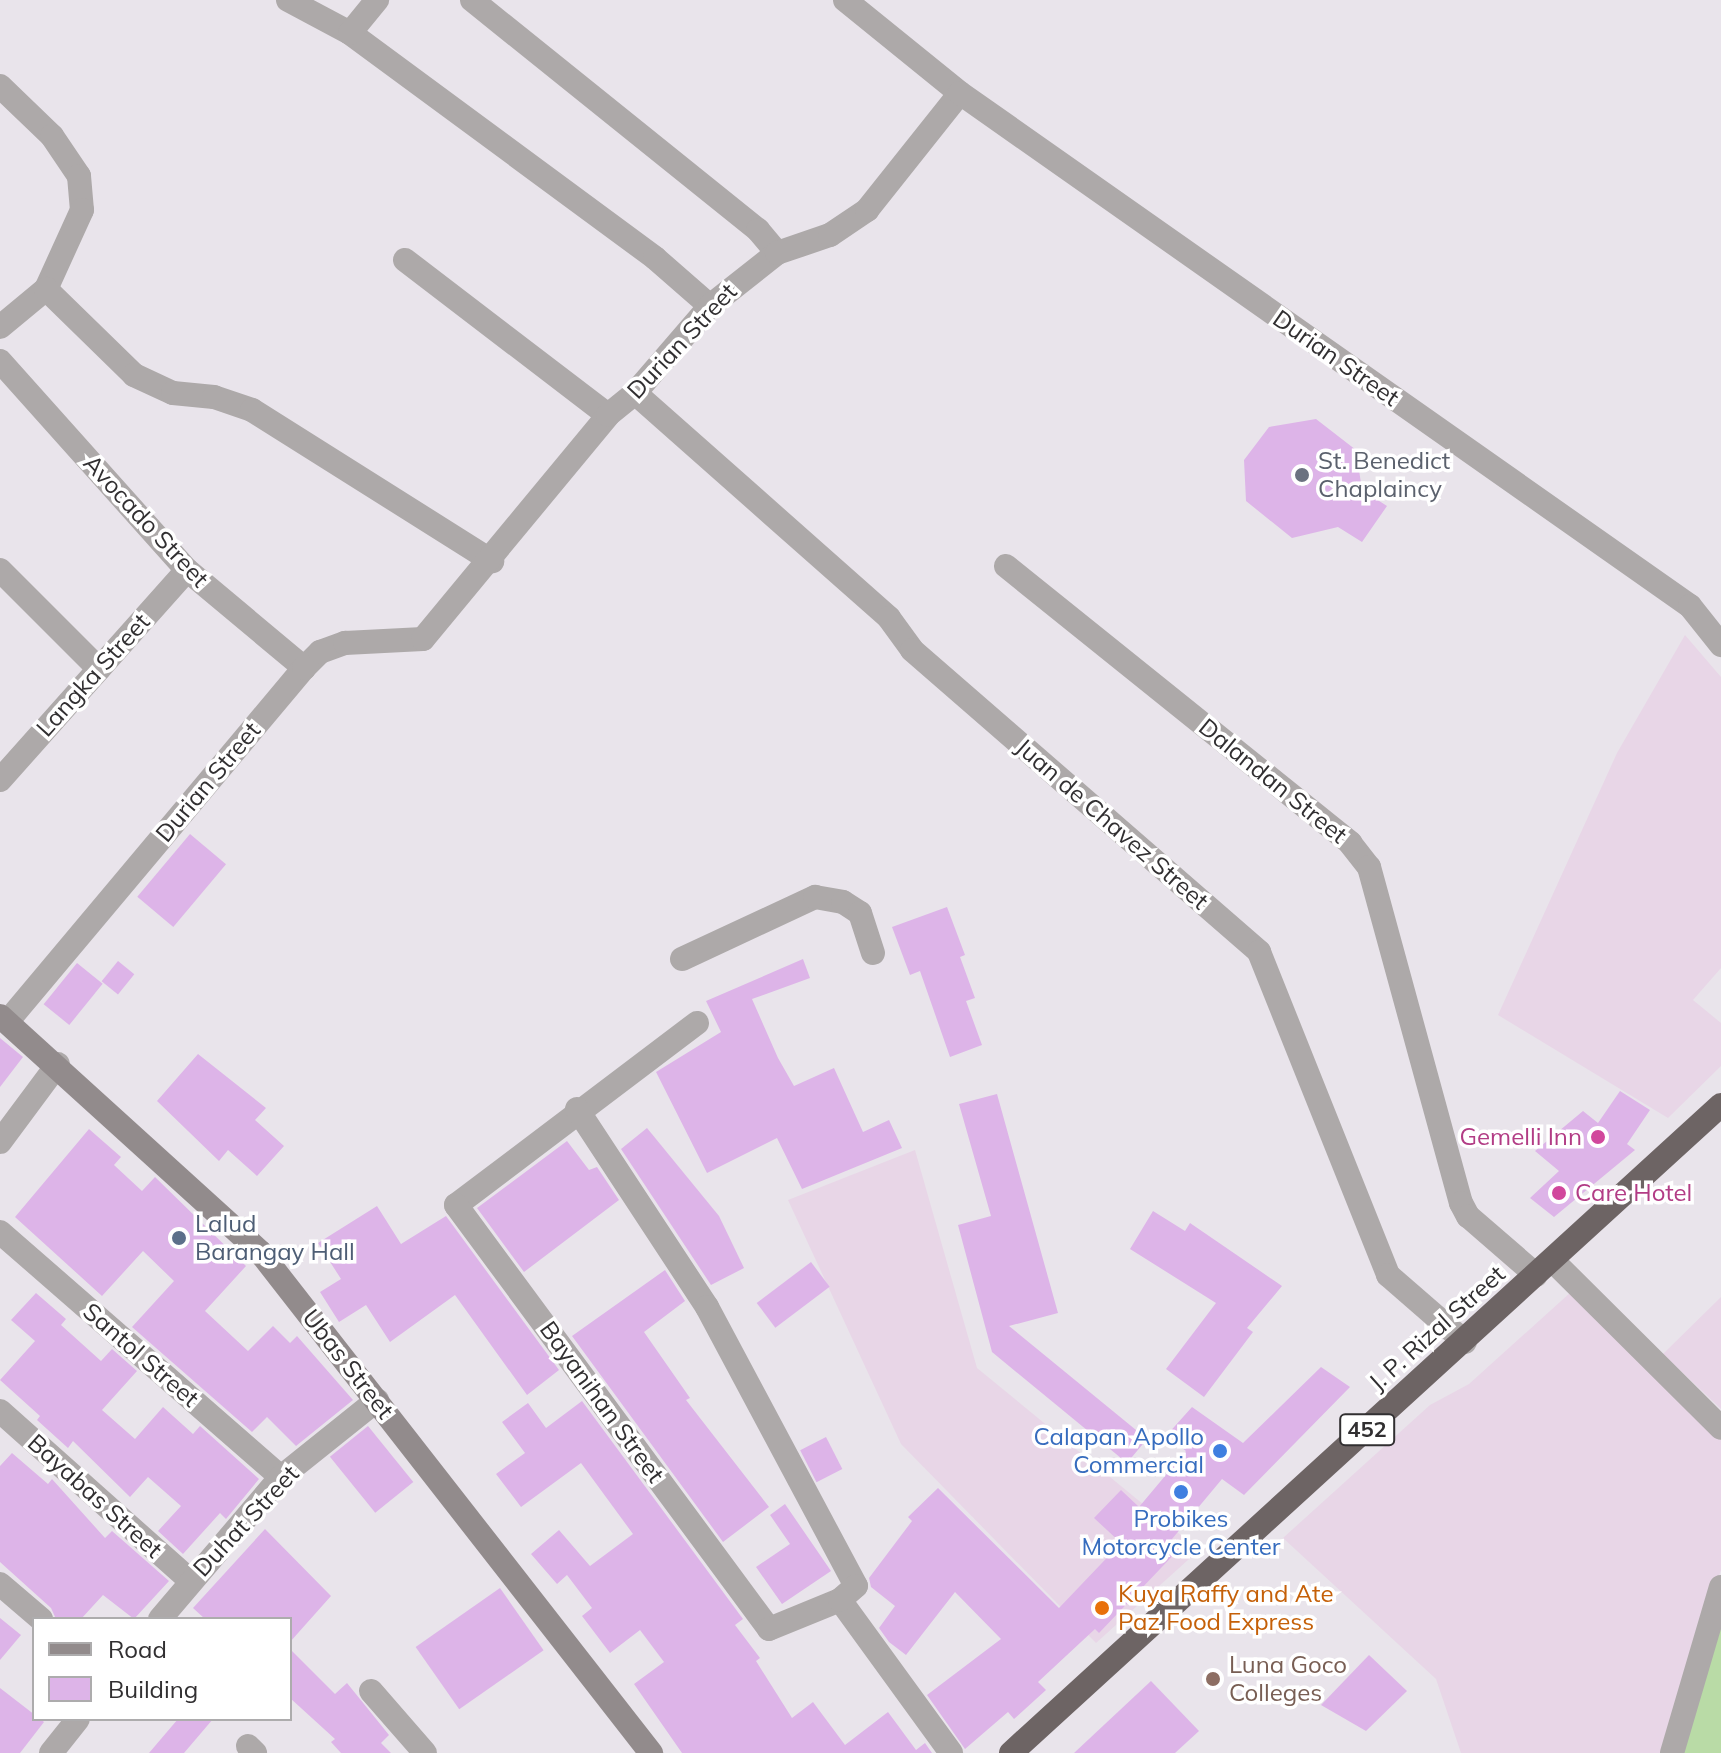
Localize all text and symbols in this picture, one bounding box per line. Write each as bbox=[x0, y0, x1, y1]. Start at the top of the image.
street label: Durian Street bbox=[621, 277, 743, 405]
street label: Durian Street bbox=[1267, 304, 1405, 412]
place label: St. Benedict Chaplaincy bbox=[1318, 447, 1450, 503]
street label: Avocado Street bbox=[77, 449, 215, 593]
marker: St. Benedict Chaplaincy bbox=[1293, 466, 1311, 484]
street label: Langka Street bbox=[30, 608, 156, 742]
street label: Dalandan Street bbox=[1193, 713, 1353, 849]
street label: Durian Street bbox=[150, 716, 266, 848]
street label: Juan de Chavez Street bbox=[1010, 733, 1214, 915]
place label: Gemelli Inn bbox=[1460, 1123, 1582, 1151]
marker: Gemelli Inn bbox=[1589, 1128, 1607, 1146]
place label: Care Hotel bbox=[1575, 1179, 1692, 1207]
marker: Care Hotel bbox=[1550, 1184, 1568, 1202]
place label: Lalud Barangay Hall bbox=[195, 1210, 355, 1266]
marker: Lalud Barangay Hall bbox=[170, 1229, 188, 1247]
street label: J. P. Rizal Street bbox=[1363, 1259, 1511, 1397]
street label: Santol Street bbox=[77, 1297, 205, 1413]
street label: Ubas Street bbox=[296, 1304, 400, 1424]
street label: Bayanihan Street bbox=[534, 1316, 670, 1488]
road number: 452 bbox=[1339, 1412, 1395, 1448]
place label: Calapan Apollo Commercial bbox=[1033, 1423, 1204, 1479]
street label: Bayabas Street bbox=[22, 1428, 168, 1564]
marker: Calapan Apollo Commercial bbox=[1211, 1442, 1229, 1460]
street label: Duhat Street bbox=[187, 1460, 305, 1582]
marker: Probikes Motorcycle Center bbox=[1172, 1483, 1190, 1501]
place label: Probikes Motorcycle Center bbox=[1082, 1505, 1280, 1561]
place label: Kuya Raffy and Ate Paz Food Express bbox=[1118, 1580, 1333, 1636]
marker: Kuya Raffy and Ate Paz Food Express bbox=[1093, 1599, 1111, 1617]
legend bbox=[32, 1617, 292, 1721]
text: Road bbox=[108, 1634, 167, 1664]
place label: Luna Goco Colleges bbox=[1229, 1651, 1347, 1707]
marker: Luna Goco Colleges bbox=[1204, 1670, 1222, 1688]
text: Building bbox=[108, 1674, 198, 1704]

